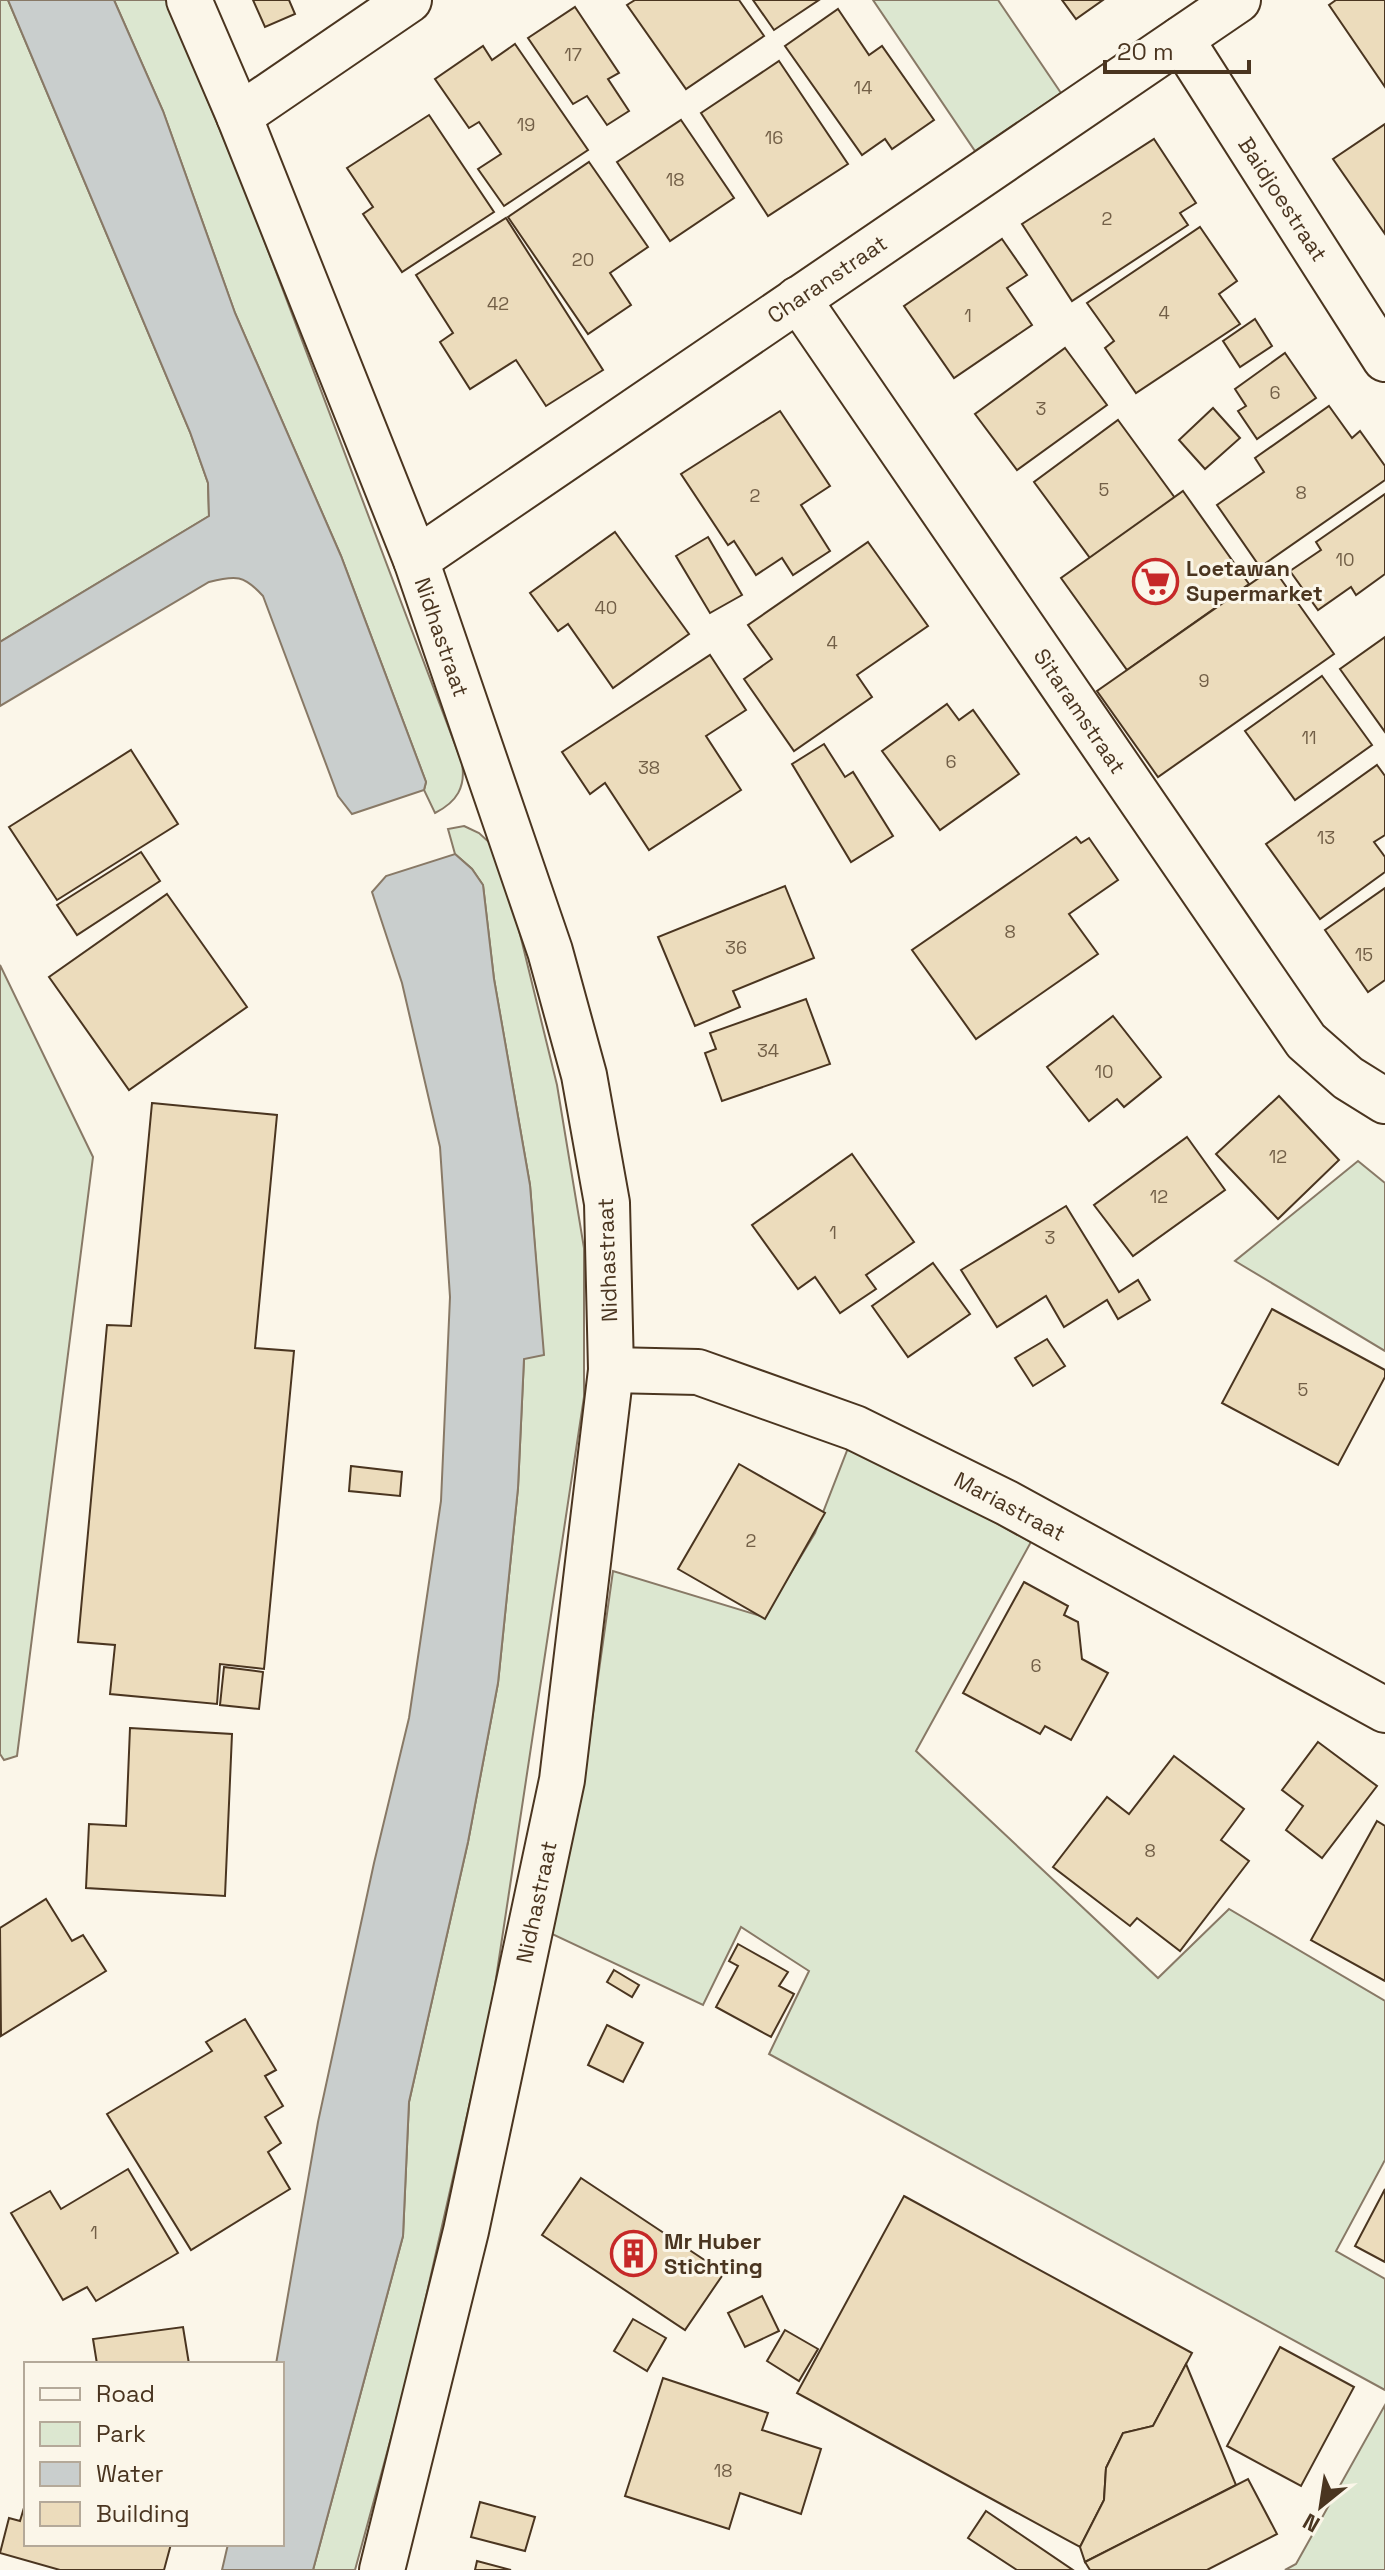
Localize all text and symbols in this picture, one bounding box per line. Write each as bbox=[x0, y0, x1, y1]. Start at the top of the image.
scale bar bbox=[1105, 24, 1249, 74]
text: 20 m bbox=[1117, 36, 1174, 67]
house number: 17 bbox=[564, 43, 582, 66]
house number: 14 bbox=[854, 76, 872, 99]
house number: 19 bbox=[517, 113, 535, 136]
house number: 16 bbox=[765, 126, 783, 149]
street label: Baidjoestraat bbox=[1232, 131, 1334, 267]
house number: 18 bbox=[666, 168, 684, 191]
house number: 2 bbox=[1102, 207, 1112, 230]
street label: Charanstraat bbox=[762, 229, 892, 329]
house number: 20 bbox=[572, 248, 594, 271]
house number: 42 bbox=[487, 292, 509, 315]
house number: 4 bbox=[1158, 301, 1170, 324]
house number: 1 bbox=[964, 304, 972, 327]
house number: 6 bbox=[1269, 381, 1281, 404]
house number: 3 bbox=[1036, 397, 1046, 420]
house number: 5 bbox=[1099, 478, 1109, 501]
house number: 8 bbox=[1295, 481, 1307, 504]
house number: 2 bbox=[750, 484, 760, 507]
house number: 10 bbox=[1335, 548, 1355, 571]
place label: Loetawan Supermarket bbox=[1186, 554, 1323, 607]
supermarket icon: Loetawan Supermarket bbox=[1131, 557, 1179, 605]
street label: Nidhastraat bbox=[409, 574, 475, 700]
house number: 40 bbox=[595, 596, 617, 619]
house number: 4 bbox=[826, 631, 838, 654]
street label: Sitaramstraat bbox=[1028, 643, 1132, 779]
house number: 9 bbox=[1198, 669, 1210, 692]
house number: 11 bbox=[1301, 726, 1317, 749]
house number: 6 bbox=[945, 750, 957, 773]
house number: 38 bbox=[638, 756, 660, 779]
house number: 13 bbox=[1317, 826, 1335, 849]
house number: 8 bbox=[1004, 920, 1016, 943]
house number: 36 bbox=[725, 936, 747, 959]
house number: 15 bbox=[1355, 943, 1373, 966]
house number: 34 bbox=[757, 1039, 779, 1062]
house number: 10 bbox=[1094, 1060, 1114, 1083]
house number: 12 bbox=[1269, 1145, 1287, 1168]
house number: 12 bbox=[1150, 1185, 1168, 1208]
street label: Nidhastraat bbox=[591, 1197, 623, 1323]
house number: 1 bbox=[829, 1221, 837, 1244]
house number: 3 bbox=[1045, 1226, 1055, 1249]
house number: 5 bbox=[1298, 1378, 1308, 1401]
street label: Mariastraat bbox=[950, 1465, 1070, 1547]
house number: 2 bbox=[746, 1529, 756, 1552]
house number: 6 bbox=[1030, 1654, 1042, 1677]
street label: Nidhastraat bbox=[509, 1838, 563, 1966]
house number: 8 bbox=[1144, 1839, 1156, 1862]
house number: 1 bbox=[90, 2221, 98, 2244]
place label: Mr Huber Stichting bbox=[664, 2227, 763, 2280]
building icon: Mr Huber Stichting bbox=[609, 2230, 657, 2278]
legend bbox=[24, 2362, 284, 2546]
text: Road bbox=[96, 2378, 155, 2409]
text: Park bbox=[96, 2418, 146, 2449]
text: Water bbox=[96, 2458, 164, 2489]
house number: 18 bbox=[714, 2459, 732, 2482]
north arrow bbox=[1281, 2466, 1361, 2546]
text: Building bbox=[96, 2498, 190, 2529]
text: N bbox=[1298, 2508, 1324, 2539]

